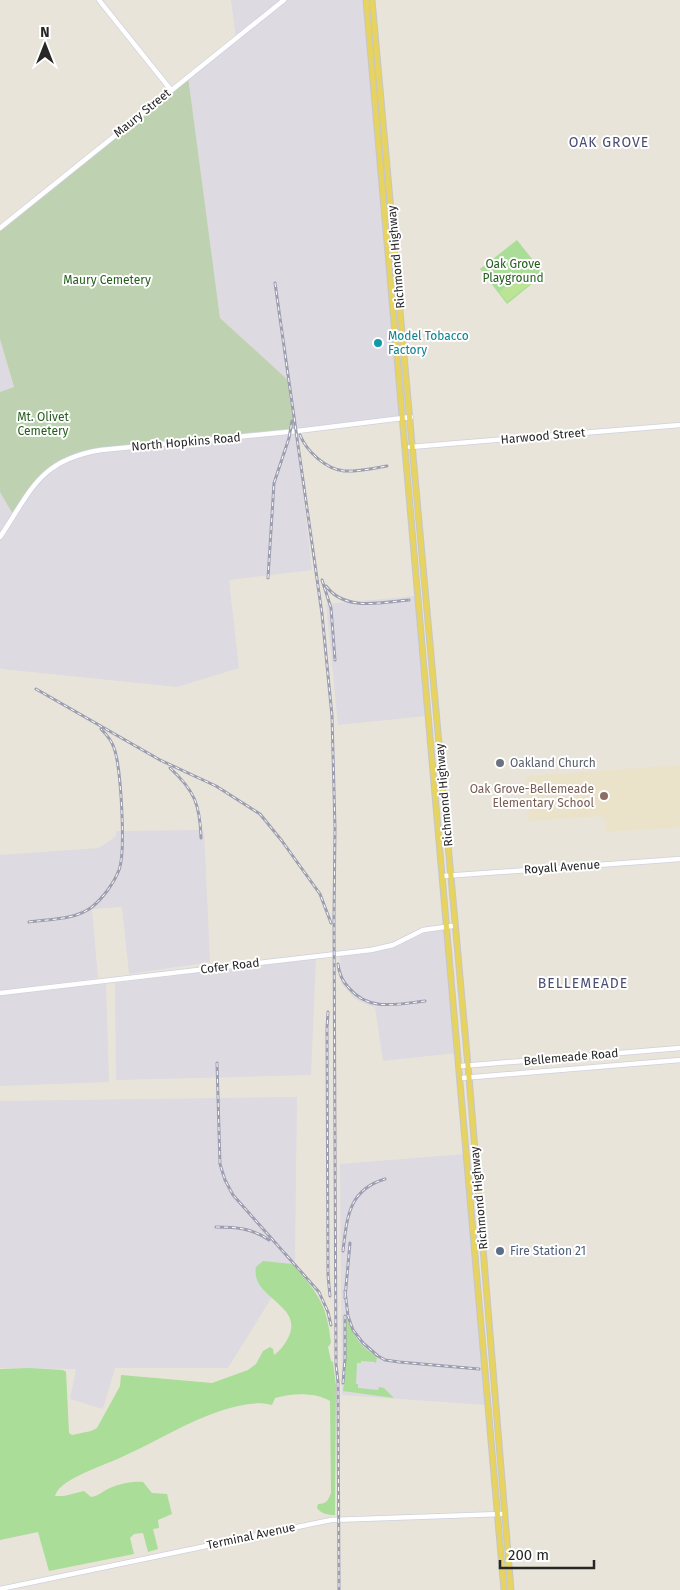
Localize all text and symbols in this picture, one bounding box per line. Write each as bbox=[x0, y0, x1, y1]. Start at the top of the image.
north arrow bbox=[20, 20, 70, 70]
text: N bbox=[40, 24, 50, 41]
street label: Maury Street bbox=[111, 85, 174, 140]
district label: OAK GROVE bbox=[569, 134, 649, 151]
street label: Richmond Highway bbox=[385, 205, 407, 309]
park label: Oak Grove Playground bbox=[482, 257, 544, 285]
park label: Maury Cemetery bbox=[63, 273, 151, 287]
place label: Model Tobacco Factory bbox=[388, 329, 469, 357]
marker: Model Tobacco Factory bbox=[372, 337, 384, 349]
park label: Mt. Olivet Cemetery bbox=[17, 410, 70, 438]
street label: Harwood Street bbox=[500, 425, 587, 447]
street label: North Hopkins Road bbox=[131, 430, 241, 454]
street label: Richmond Highway bbox=[433, 743, 455, 847]
place label: Oakland Church bbox=[510, 756, 596, 770]
marker: Oakland Church bbox=[494, 757, 506, 769]
place label: Oak Grove-Bellemeade Elementary School bbox=[470, 782, 594, 810]
marker: Oak Grove-Bellemeade Elementary School bbox=[598, 790, 610, 802]
street label: Royall Avenue bbox=[524, 857, 600, 877]
street label: Cofer Road bbox=[200, 955, 260, 977]
district label: BELLEMEADE bbox=[538, 975, 628, 992]
street label: Bellemeade Road bbox=[523, 1046, 619, 1068]
street label: Richmond Highway bbox=[468, 1146, 490, 1250]
place label: Fire Station 21 bbox=[510, 1244, 586, 1258]
marker: Fire Station 21 bbox=[494, 1245, 506, 1257]
street label: Terminal Avenue bbox=[205, 1520, 297, 1552]
scale bar bbox=[500, 1538, 594, 1570]
text: 200 m bbox=[508, 1546, 549, 1564]

